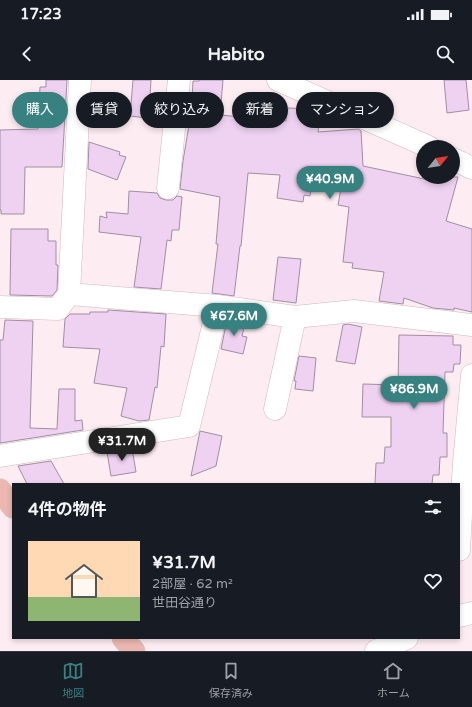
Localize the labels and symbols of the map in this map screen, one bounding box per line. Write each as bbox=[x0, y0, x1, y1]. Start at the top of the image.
north arrow bbox=[416, 140, 460, 184]
pin: ¥40.9M bbox=[297, 166, 363, 200]
pin: ¥67.6M bbox=[201, 303, 267, 337]
pin: ¥86.9M bbox=[381, 376, 447, 410]
pin: ¥31.7M bbox=[89, 428, 155, 462]

